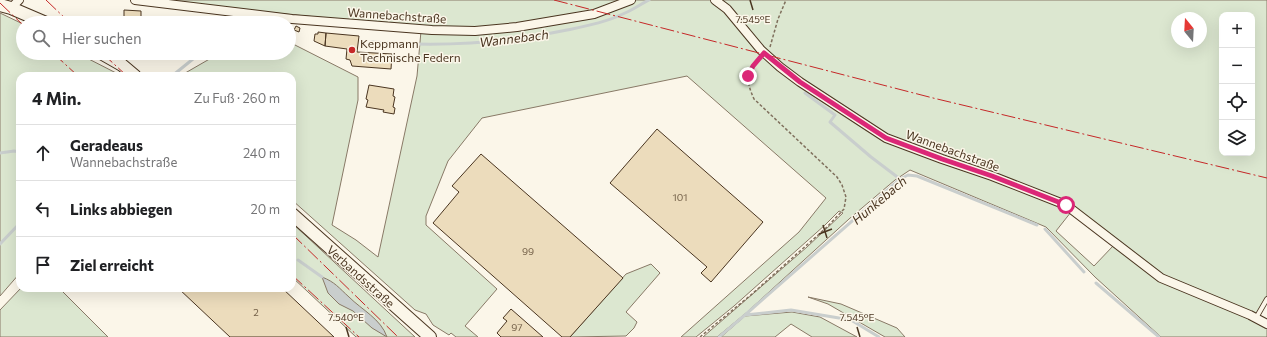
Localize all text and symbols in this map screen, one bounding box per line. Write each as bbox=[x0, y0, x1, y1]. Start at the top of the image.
street label: Wannebachstraße bbox=[347, 5, 447, 25]
north arrow bbox=[1171, 12, 1207, 48]
map controls bbox=[1219, 12, 1255, 156]
button: + bbox=[1219, 12, 1255, 48]
text: 7.545°E bbox=[735, 13, 771, 25]
search box bbox=[16, 16, 296, 60]
water label: Wannebach bbox=[479, 26, 549, 50]
icon: search bbox=[30, 27, 52, 49]
text: Hier suchen bbox=[62, 29, 142, 47]
place label: Keppmann Technische Federn bbox=[360, 36, 461, 64]
marker: Keppmann Technische Federn bbox=[347, 45, 357, 55]
button: − bbox=[1219, 48, 1255, 84]
route end bbox=[739, 67, 757, 85]
button: locate bbox=[1219, 84, 1255, 120]
text: 4 Min. bbox=[32, 88, 81, 109]
text: Zu Fuß · 260 m bbox=[194, 90, 280, 106]
button: layers bbox=[1219, 120, 1255, 156]
street label: Wannebachstraße bbox=[904, 126, 1002, 174]
text: Geradeaus bbox=[70, 136, 143, 154]
icon: ahead bbox=[32, 142, 54, 164]
text: 240 m bbox=[243, 145, 280, 161]
text: Wannebachstraße bbox=[70, 154, 177, 170]
water label: Hunkebach bbox=[848, 173, 910, 227]
house number: 101 bbox=[672, 191, 688, 203]
route start bbox=[1057, 196, 1075, 214]
icon: left bbox=[32, 198, 54, 220]
text: Links abbiegen bbox=[70, 200, 172, 218]
text: 20 m bbox=[251, 201, 280, 217]
street label: Verbandsstraße bbox=[324, 242, 398, 310]
house number: 99 bbox=[522, 245, 534, 257]
icon: arrive bbox=[32, 254, 54, 276]
text: Ziel erreicht bbox=[70, 256, 154, 274]
house number: 2 bbox=[253, 306, 259, 318]
text: 7.540°E bbox=[328, 311, 364, 323]
text: 7.545°E bbox=[839, 311, 875, 323]
house number: 97 bbox=[511, 321, 523, 333]

